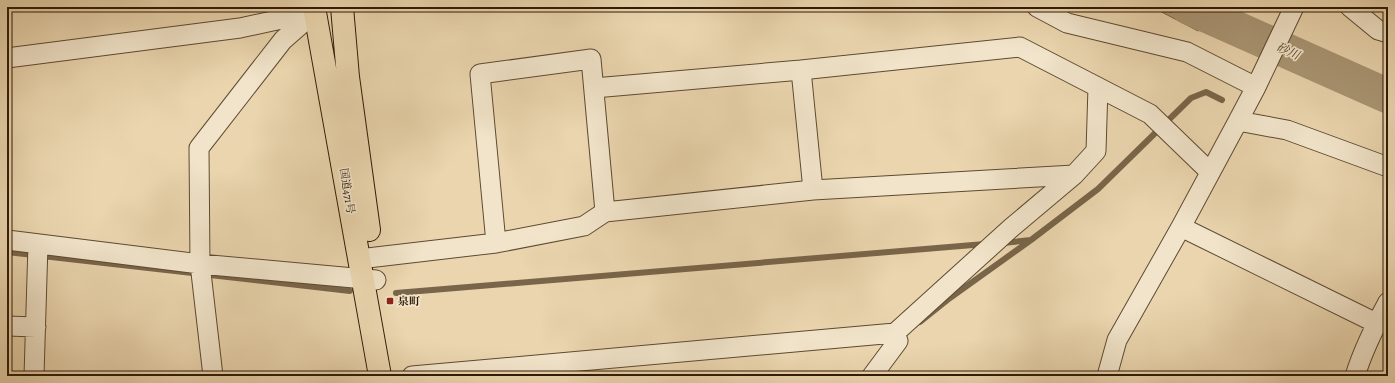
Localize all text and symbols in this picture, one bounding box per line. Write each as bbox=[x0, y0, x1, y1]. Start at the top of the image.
water label: 砂川 bbox=[1274, 39, 1304, 64]
street label: 国道471号 bbox=[336, 167, 358, 215]
place label: 泉町 bbox=[398, 294, 420, 309]
marker: 泉町 bbox=[385, 296, 395, 306]

